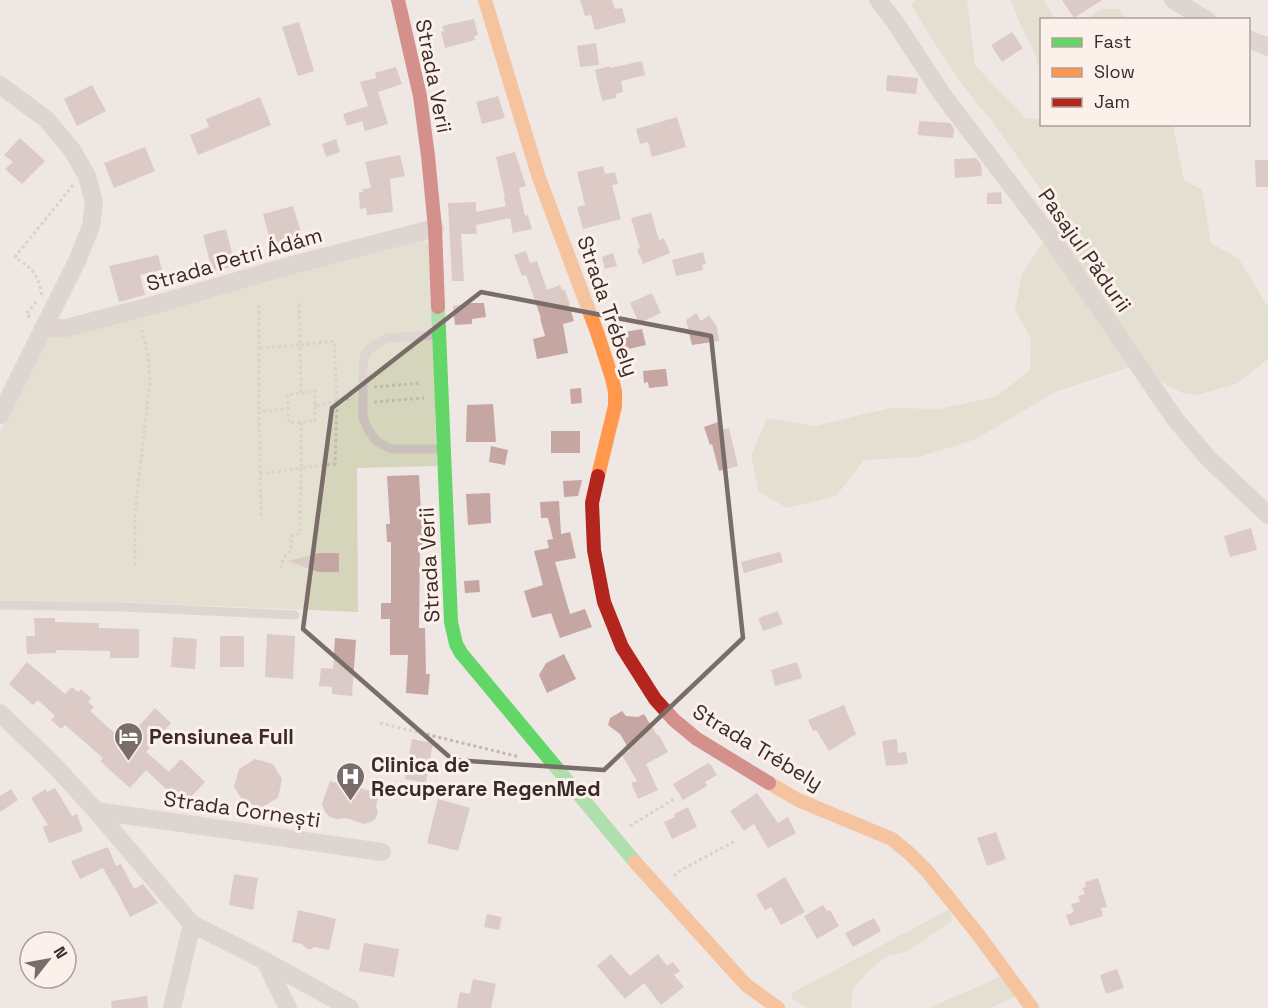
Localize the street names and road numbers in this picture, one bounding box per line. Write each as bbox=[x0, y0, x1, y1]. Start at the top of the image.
street label: Strada Verii bbox=[410, 17, 458, 135]
street label: Pasajul Pădurii bbox=[1032, 183, 1138, 317]
street label: Strada Petri Ádám bbox=[143, 221, 325, 297]
street label: Strada Trébely bbox=[571, 232, 645, 380]
street label: Strada Verii bbox=[412, 507, 446, 623]
street label: Strada Trébely bbox=[688, 698, 828, 796]
street label: Strada Cornești bbox=[162, 785, 322, 833]

